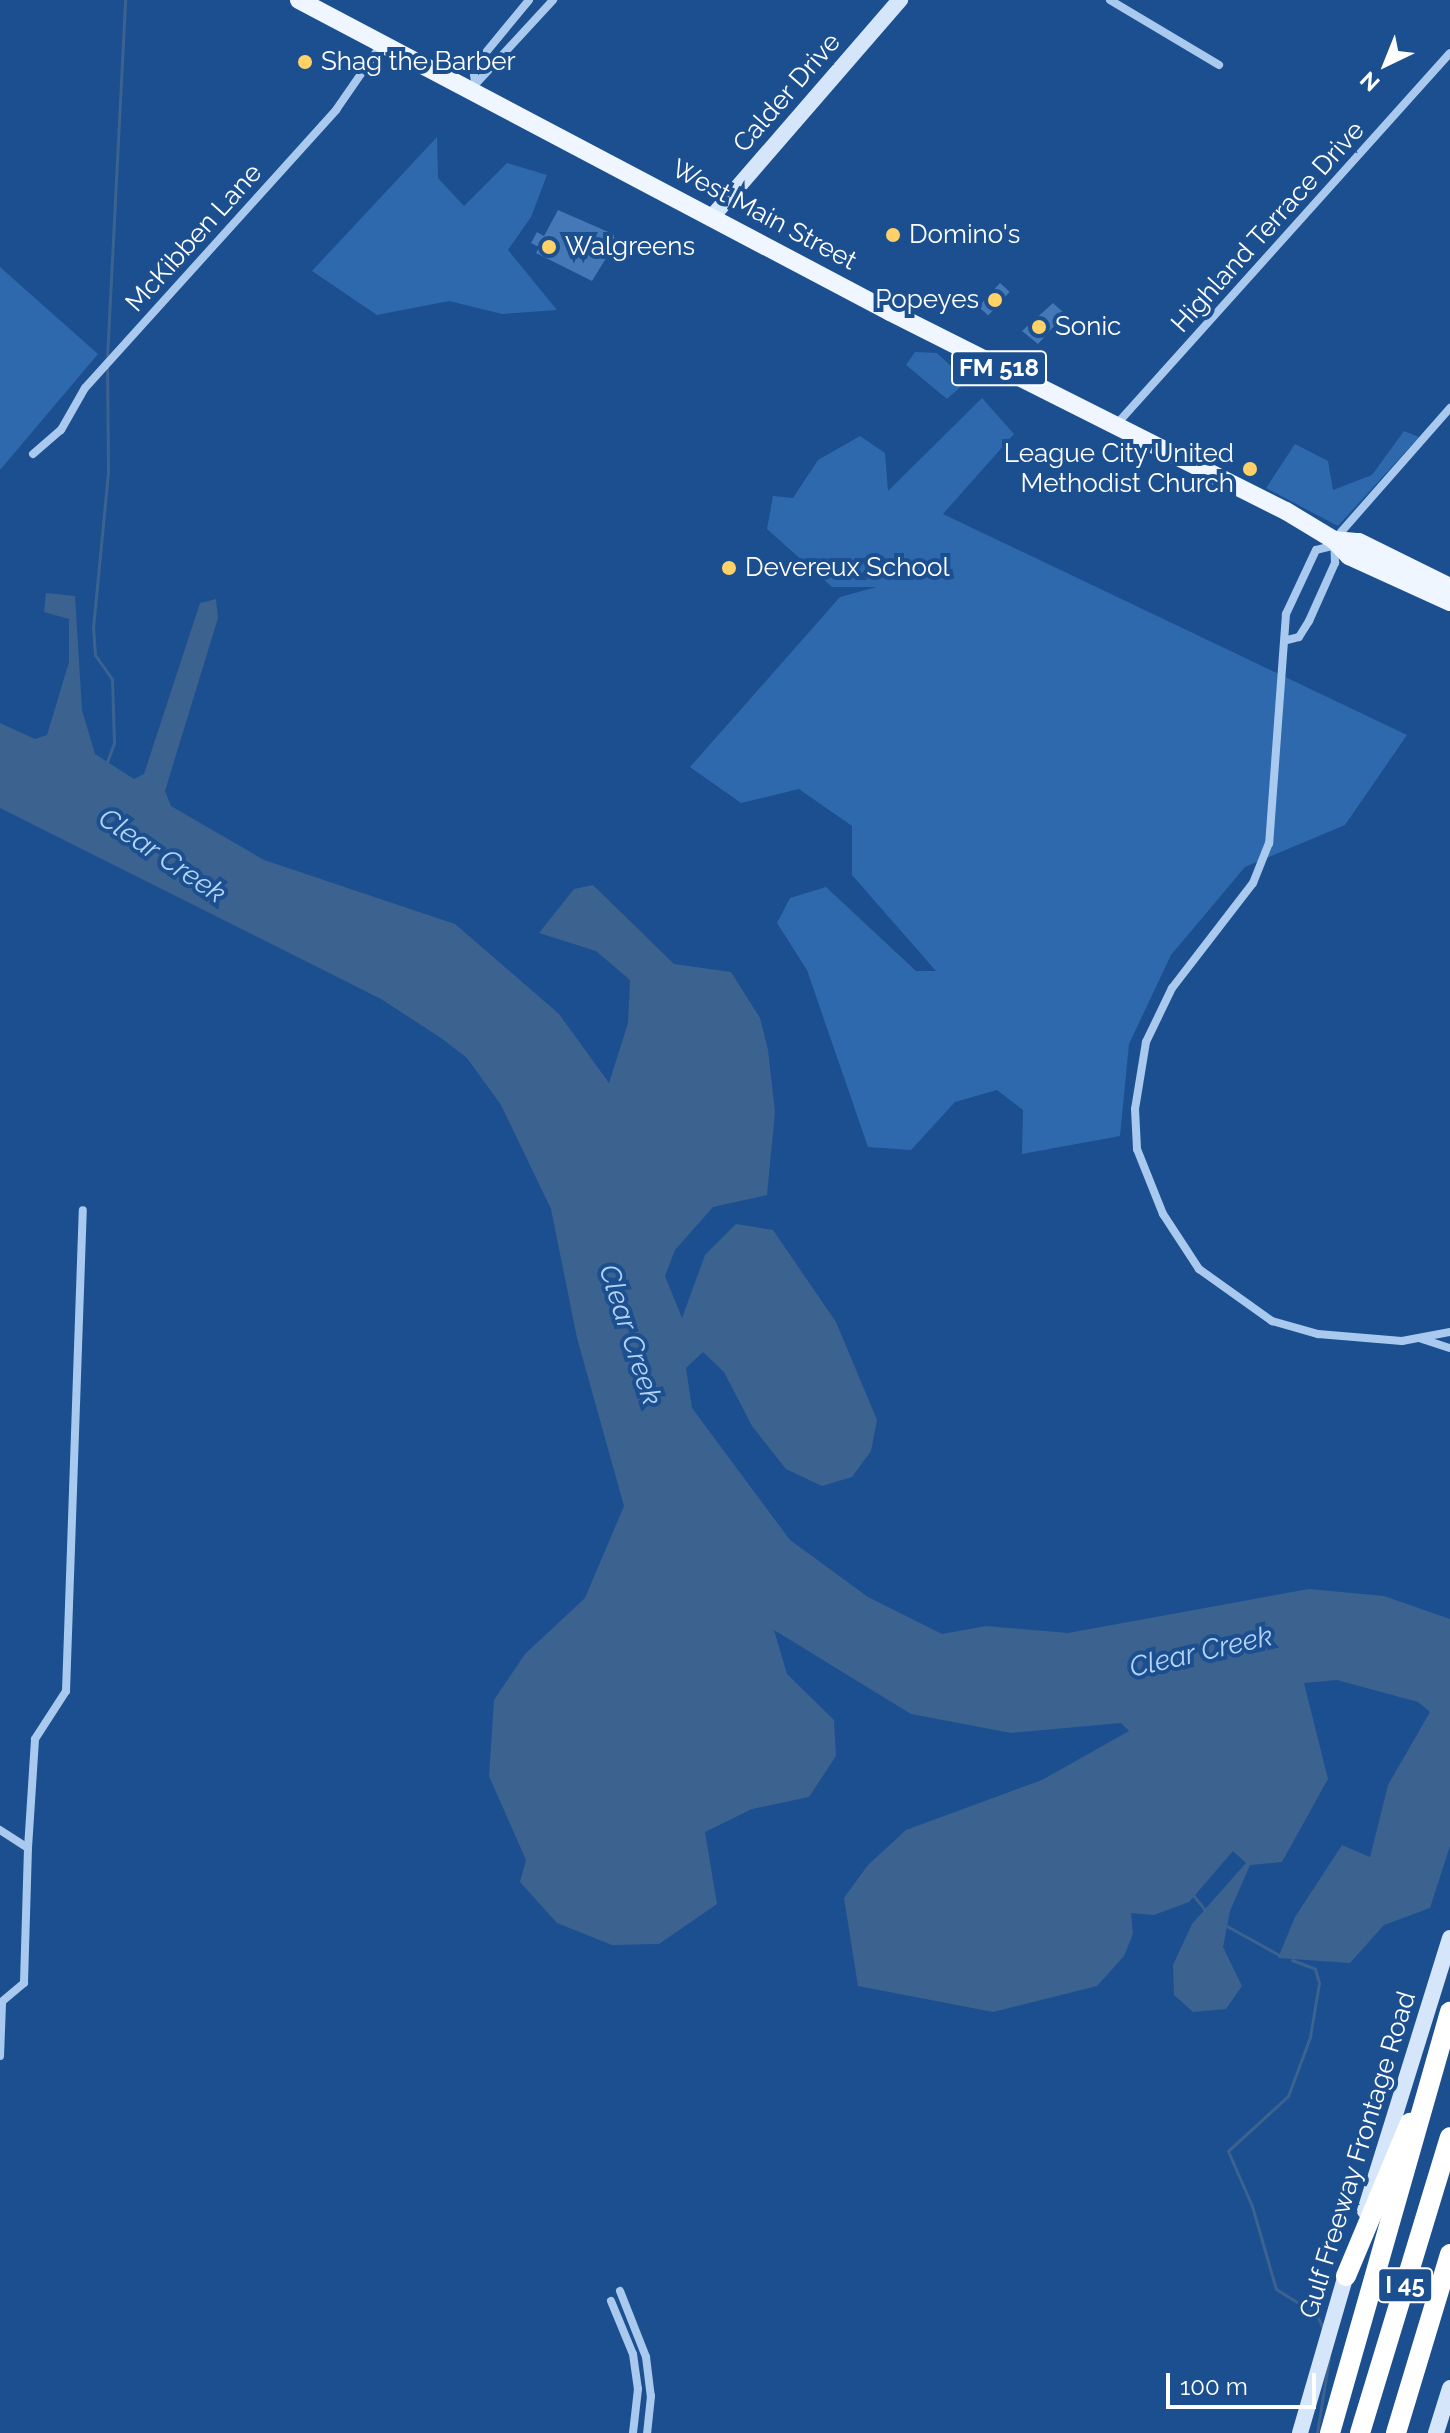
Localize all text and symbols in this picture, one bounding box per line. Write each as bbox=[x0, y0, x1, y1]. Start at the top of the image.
north arrow bbox=[1346, 24, 1426, 104]
street label: Calder Drive bbox=[727, 27, 847, 159]
place label: Shag the Barber bbox=[321, 46, 516, 78]
marker: Shag the Barber bbox=[296, 53, 314, 71]
text: N bbox=[1355, 66, 1385, 97]
street label: Highland Terrace Drive bbox=[1165, 115, 1371, 339]
street label: West Main Street bbox=[666, 153, 862, 277]
street label: McKibben Lane bbox=[119, 158, 269, 318]
place label: Domino's bbox=[909, 219, 1020, 251]
marker: Domino's bbox=[884, 226, 902, 244]
place label: Walgreens bbox=[565, 231, 695, 263]
marker: Walgreens bbox=[540, 238, 558, 256]
place label: Popeyes bbox=[875, 284, 979, 316]
marker: Popeyes bbox=[986, 291, 1004, 309]
place label: Sonic bbox=[1055, 311, 1121, 343]
marker: Sonic bbox=[1030, 318, 1048, 336]
road number: FM 518 bbox=[951, 348, 1047, 388]
place label: League City United Methodist Church bbox=[1003, 438, 1234, 500]
marker: League City United Methodist Church bbox=[1241, 460, 1259, 478]
place label: Devereux School bbox=[745, 552, 950, 584]
marker: Devereux School bbox=[720, 559, 738, 577]
water label: Clear Creek bbox=[92, 801, 232, 911]
water label: Clear Creek bbox=[591, 1260, 669, 1410]
water label: Clear Creek bbox=[1126, 1619, 1276, 1685]
street label: Gulf Freeway Frontage Road bbox=[1293, 1987, 1423, 2323]
road number: I 45 bbox=[1377, 2265, 1433, 2305]
scale bar bbox=[1170, 2357, 1320, 2407]
text: 100 m bbox=[1180, 2372, 1248, 2401]

